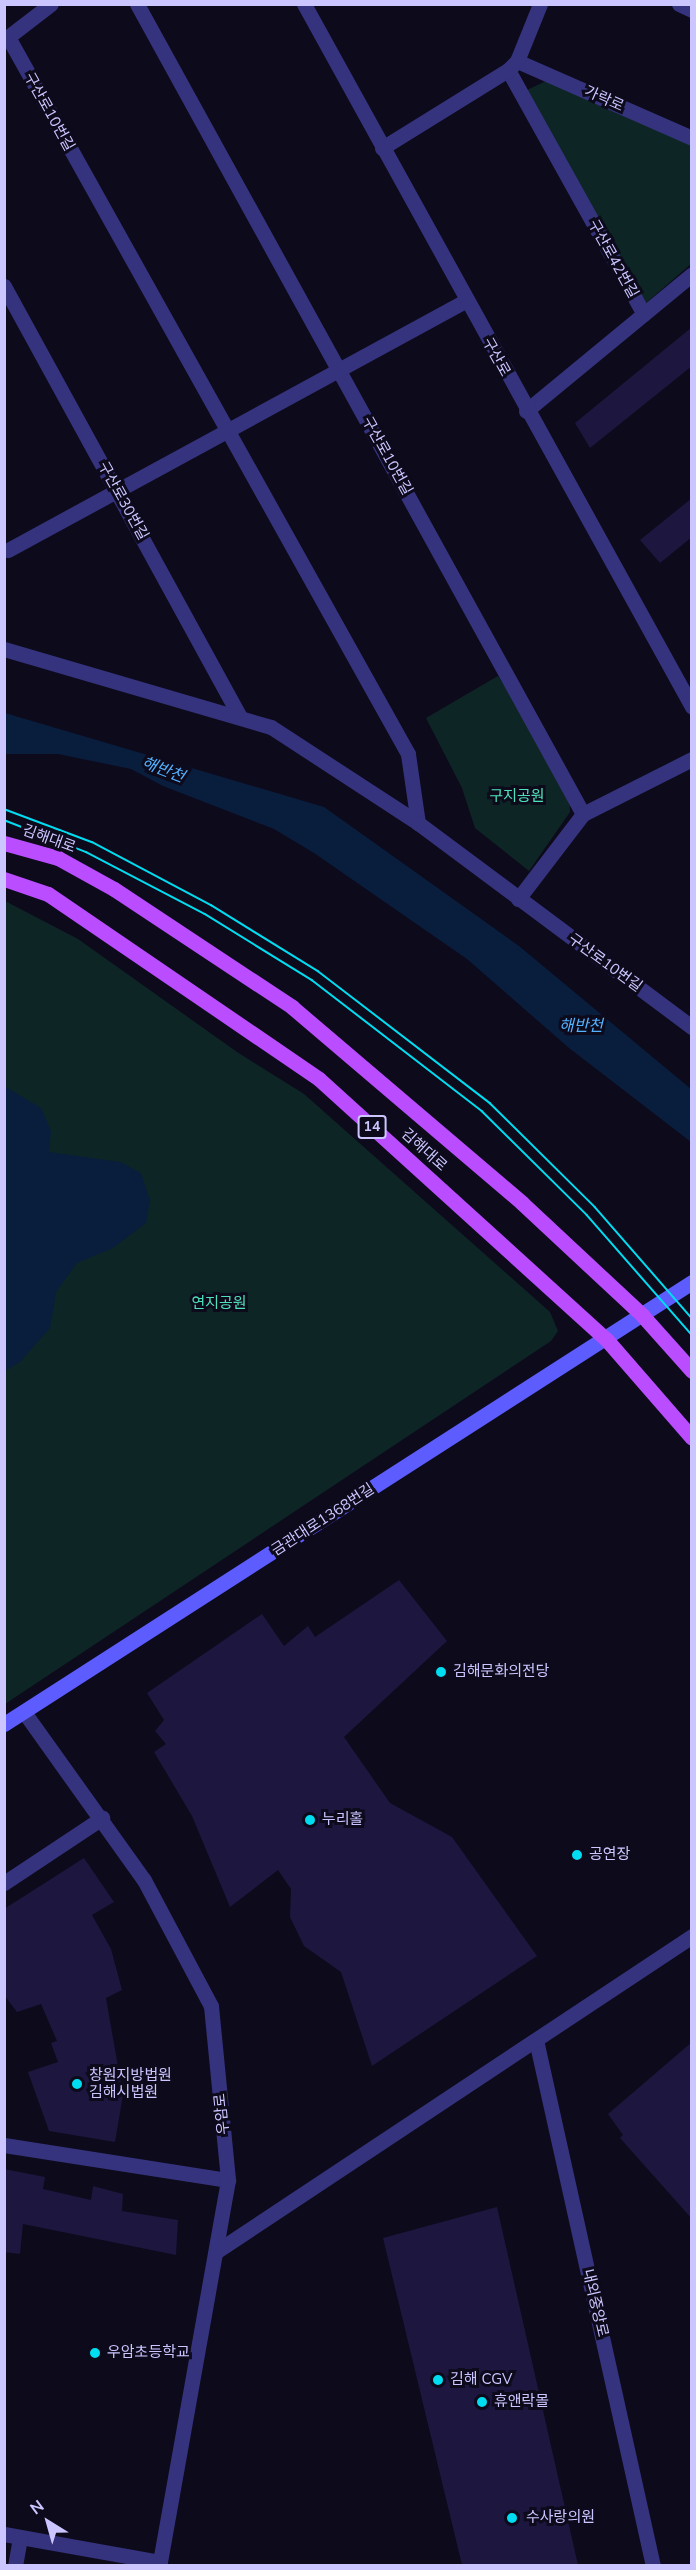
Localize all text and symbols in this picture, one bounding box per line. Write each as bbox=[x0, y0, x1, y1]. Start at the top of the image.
street label: 구산로10번길 bbox=[20, 70, 78, 154]
street label: 가락로 bbox=[581, 82, 627, 116]
street label: 구산로42번길 bbox=[584, 217, 642, 301]
street label: 구산로 bbox=[478, 335, 514, 379]
street label: 구산로10번길 bbox=[358, 414, 416, 498]
street label: 구산로30번길 bbox=[94, 459, 152, 543]
water label: 해반천 bbox=[139, 753, 187, 787]
park label: 구지공원 bbox=[489, 788, 545, 806]
street label: 김해대로 bbox=[20, 821, 78, 857]
street label: 구산로10번길 bbox=[565, 930, 645, 996]
water label: 해반천 bbox=[559, 1016, 603, 1036]
road number: 14 bbox=[357, 1116, 387, 1138]
street label: 김해대로 bbox=[397, 1125, 451, 1175]
park label: 연지공원 bbox=[191, 1295, 247, 1313]
street label: 금관대로1368번길 bbox=[268, 1480, 378, 1560]
place label: 김해문화의전당 bbox=[453, 1663, 550, 1681]
marker: 김해문화의전당 bbox=[434, 1665, 448, 1679]
place label: 누리홀 bbox=[322, 1811, 363, 1829]
marker: 누리홀 bbox=[303, 1813, 317, 1827]
place label: 공연장 bbox=[589, 1846, 630, 1864]
marker: 공연장 bbox=[570, 1848, 584, 1862]
place label: 창원지방법원 김해시법원 bbox=[89, 2066, 172, 2101]
marker: 창원지방법원 김해시법원 bbox=[70, 2077, 84, 2091]
street label: 우암로 bbox=[211, 2092, 233, 2136]
street label: 내외중앙로 bbox=[578, 2267, 612, 2339]
place label: 우암초등학교 bbox=[107, 2344, 190, 2362]
marker: 우암초등학교 bbox=[88, 2346, 102, 2360]
place label: 김해 CGV bbox=[450, 2371, 512, 2389]
marker: 김해 CGV bbox=[431, 2373, 445, 2387]
place label: 휴앤락몰 bbox=[494, 2393, 549, 2411]
marker: 휴앤락몰 bbox=[475, 2395, 489, 2409]
north arrow bbox=[18, 2492, 78, 2552]
text: N bbox=[26, 2495, 49, 2520]
marker: 수사랑의원 bbox=[503, 2509, 521, 2527]
place label: 수사랑의원 bbox=[526, 2509, 595, 2527]

